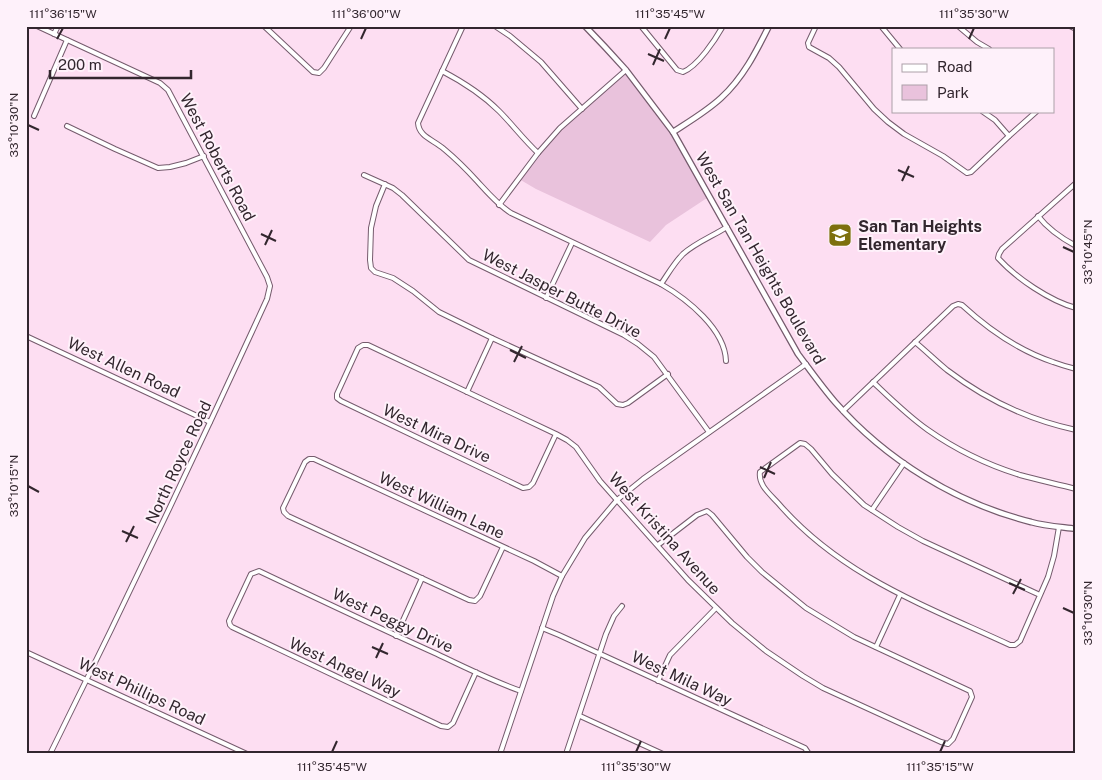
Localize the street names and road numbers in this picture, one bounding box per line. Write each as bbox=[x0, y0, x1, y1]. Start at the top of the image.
street label: West Roberts Road bbox=[176, 90, 259, 224]
street label: West San Tan Heights Boulevard bbox=[692, 149, 829, 368]
street label: West Jasper Butte Drive bbox=[479, 245, 644, 342]
street label: West Allen Road bbox=[64, 333, 183, 402]
street label: North Royce Road bbox=[142, 398, 215, 527]
street label: West Mira Drive bbox=[380, 400, 494, 467]
street label: West William Lane bbox=[376, 468, 508, 543]
street label: West Kristina Avenue bbox=[605, 468, 724, 598]
street label: West Peggy Drive bbox=[329, 584, 456, 657]
street label: West Angel Way bbox=[286, 633, 404, 702]
street label: West Mila Way bbox=[629, 647, 735, 710]
street label: West Phillips Road bbox=[75, 654, 208, 729]

